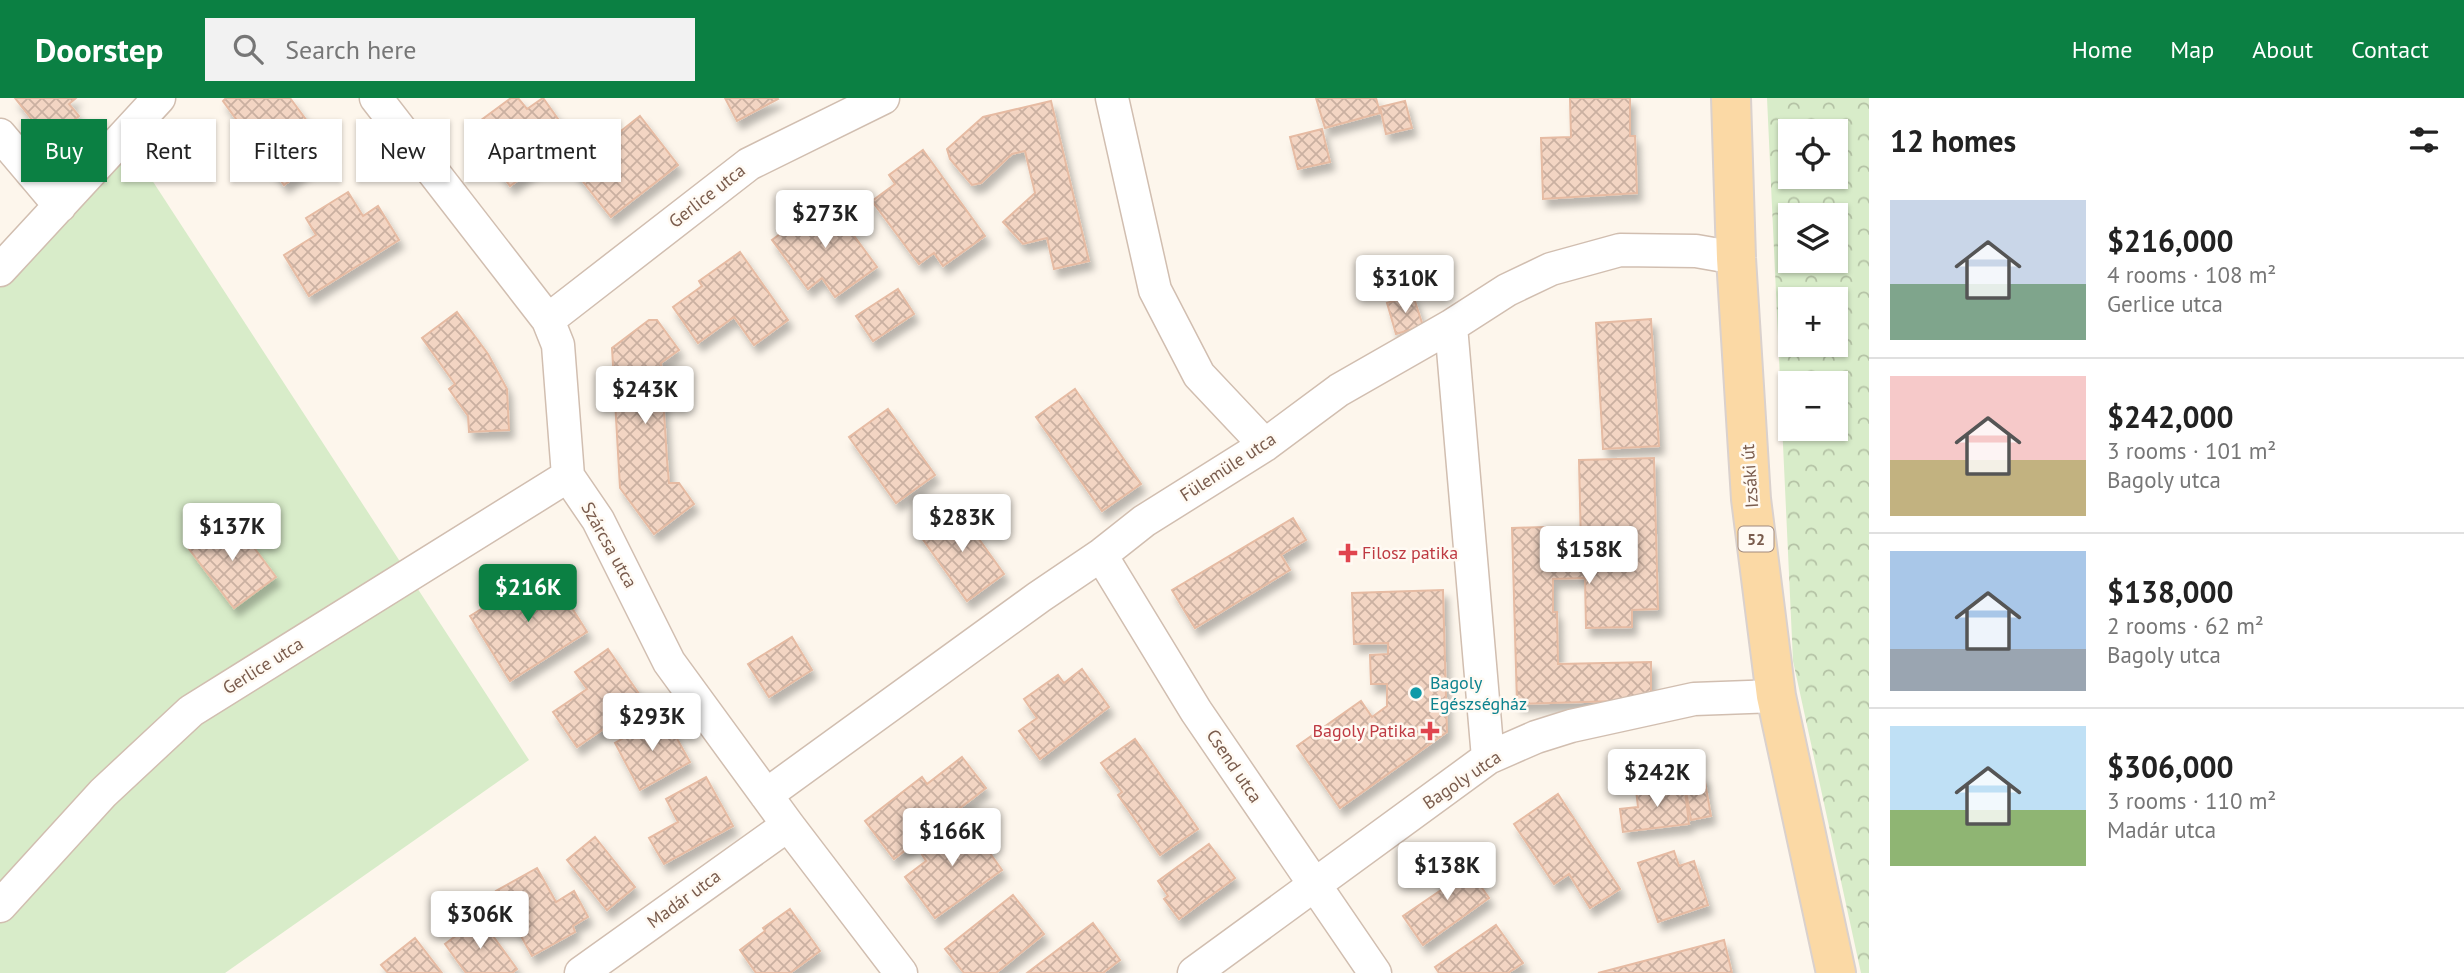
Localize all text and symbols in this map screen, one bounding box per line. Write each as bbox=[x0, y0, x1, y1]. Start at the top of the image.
search box bbox=[205, 18, 695, 81]
text: Doorstep bbox=[35, 28, 163, 71]
icon: search bbox=[229, 30, 267, 68]
text: Search here bbox=[285, 33, 416, 66]
text: Home bbox=[2072, 34, 2132, 65]
text: Map bbox=[2170, 34, 2214, 65]
text: About bbox=[2252, 34, 2313, 65]
text: Contact bbox=[2351, 34, 2429, 65]
chip: Buy bbox=[21, 119, 107, 182]
chip: Rent bbox=[121, 119, 216, 182]
chip: Filters bbox=[230, 119, 342, 182]
chip: New bbox=[356, 119, 450, 182]
chip: Apartment bbox=[464, 119, 621, 182]
map controls bbox=[1778, 119, 1848, 441]
button: locate bbox=[1778, 119, 1848, 189]
text: 12 homes bbox=[1890, 121, 2016, 160]
icon: filters bbox=[2405, 121, 2443, 159]
street label: Gerlice utca bbox=[664, 159, 749, 233]
pin: $273K bbox=[776, 190, 874, 250]
text: $273K bbox=[792, 198, 858, 227]
button: layers bbox=[1778, 203, 1848, 273]
text: $216,000 bbox=[2107, 221, 2234, 260]
icon: home bbox=[1946, 228, 2030, 312]
pin: $310K bbox=[1356, 256, 1454, 315]
text: 4 rooms · 108 m² bbox=[2107, 260, 2276, 289]
text: $310K bbox=[1372, 263, 1438, 292]
button: + bbox=[1778, 287, 1848, 357]
text: Gerlice utca bbox=[2107, 289, 2223, 318]
pin: $243K bbox=[596, 366, 694, 426]
button: − bbox=[1778, 371, 1848, 441]
text: $243K bbox=[612, 374, 678, 403]
text: $242,000 bbox=[2107, 397, 2234, 436]
icon: home bbox=[1946, 404, 2030, 488]
street label: Fülemüle utca bbox=[1176, 427, 1280, 506]
text: 3 rooms · 101 m² bbox=[2107, 436, 2276, 465]
street label: Izsáki út bbox=[1736, 443, 1763, 509]
text: Bagoly utca bbox=[2107, 465, 2221, 494]
pin: $283K bbox=[913, 494, 1011, 554]
street label: Szárcsa utca bbox=[576, 498, 642, 592]
text: $283K bbox=[929, 502, 995, 531]
pin: $137K bbox=[183, 504, 281, 563]
text: $137K bbox=[199, 511, 265, 540]
pin: $158K bbox=[1540, 526, 1638, 586]
road number: 52 bbox=[1738, 526, 1774, 552]
text: $158K bbox=[1556, 534, 1622, 563]
place label: Filosz patika bbox=[1362, 541, 1458, 564]
marker: Filosz patika bbox=[1340, 545, 1356, 561]
pin: $216K bbox=[479, 564, 577, 624]
text: $216K bbox=[495, 572, 561, 601]
text: $138,000 bbox=[2107, 572, 2234, 611]
icon: home bbox=[1946, 579, 2030, 663]
text: 2 rooms · 62 m² bbox=[2107, 611, 2264, 640]
street label: Gerlice utca bbox=[218, 632, 307, 699]
text: Bagoly utca bbox=[2107, 640, 2221, 669]
place label: Bagoly Egészségház bbox=[1430, 671, 1527, 715]
marker: Bagoly Egészségház bbox=[1408, 685, 1424, 701]
pin: $293K bbox=[603, 694, 701, 753]
text: $293K bbox=[619, 701, 685, 730]
place label: Bagoly Patika bbox=[1313, 719, 1416, 742]
marker: Bagoly Patika bbox=[1422, 723, 1438, 739]
street label: Csend utca bbox=[1201, 725, 1267, 807]
street label: Bagoly utca bbox=[1418, 745, 1505, 814]
text: $306,000 bbox=[2107, 747, 2234, 786]
pin: $242K bbox=[1608, 750, 1706, 809]
icon: home bbox=[1946, 754, 2030, 838]
text: $242K bbox=[1624, 757, 1690, 786]
text: 3 rooms · 110 m² bbox=[2107, 786, 2276, 815]
pin: $166K bbox=[903, 808, 1001, 868]
text: Madár utca bbox=[2107, 815, 2216, 844]
text: $166K bbox=[919, 816, 985, 845]
pin: $138K bbox=[1398, 842, 1496, 902]
text: $138K bbox=[1414, 850, 1480, 879]
street label: Madár utca bbox=[642, 864, 725, 933]
pin: $306K bbox=[431, 892, 529, 951]
text: $306K bbox=[447, 899, 513, 928]

